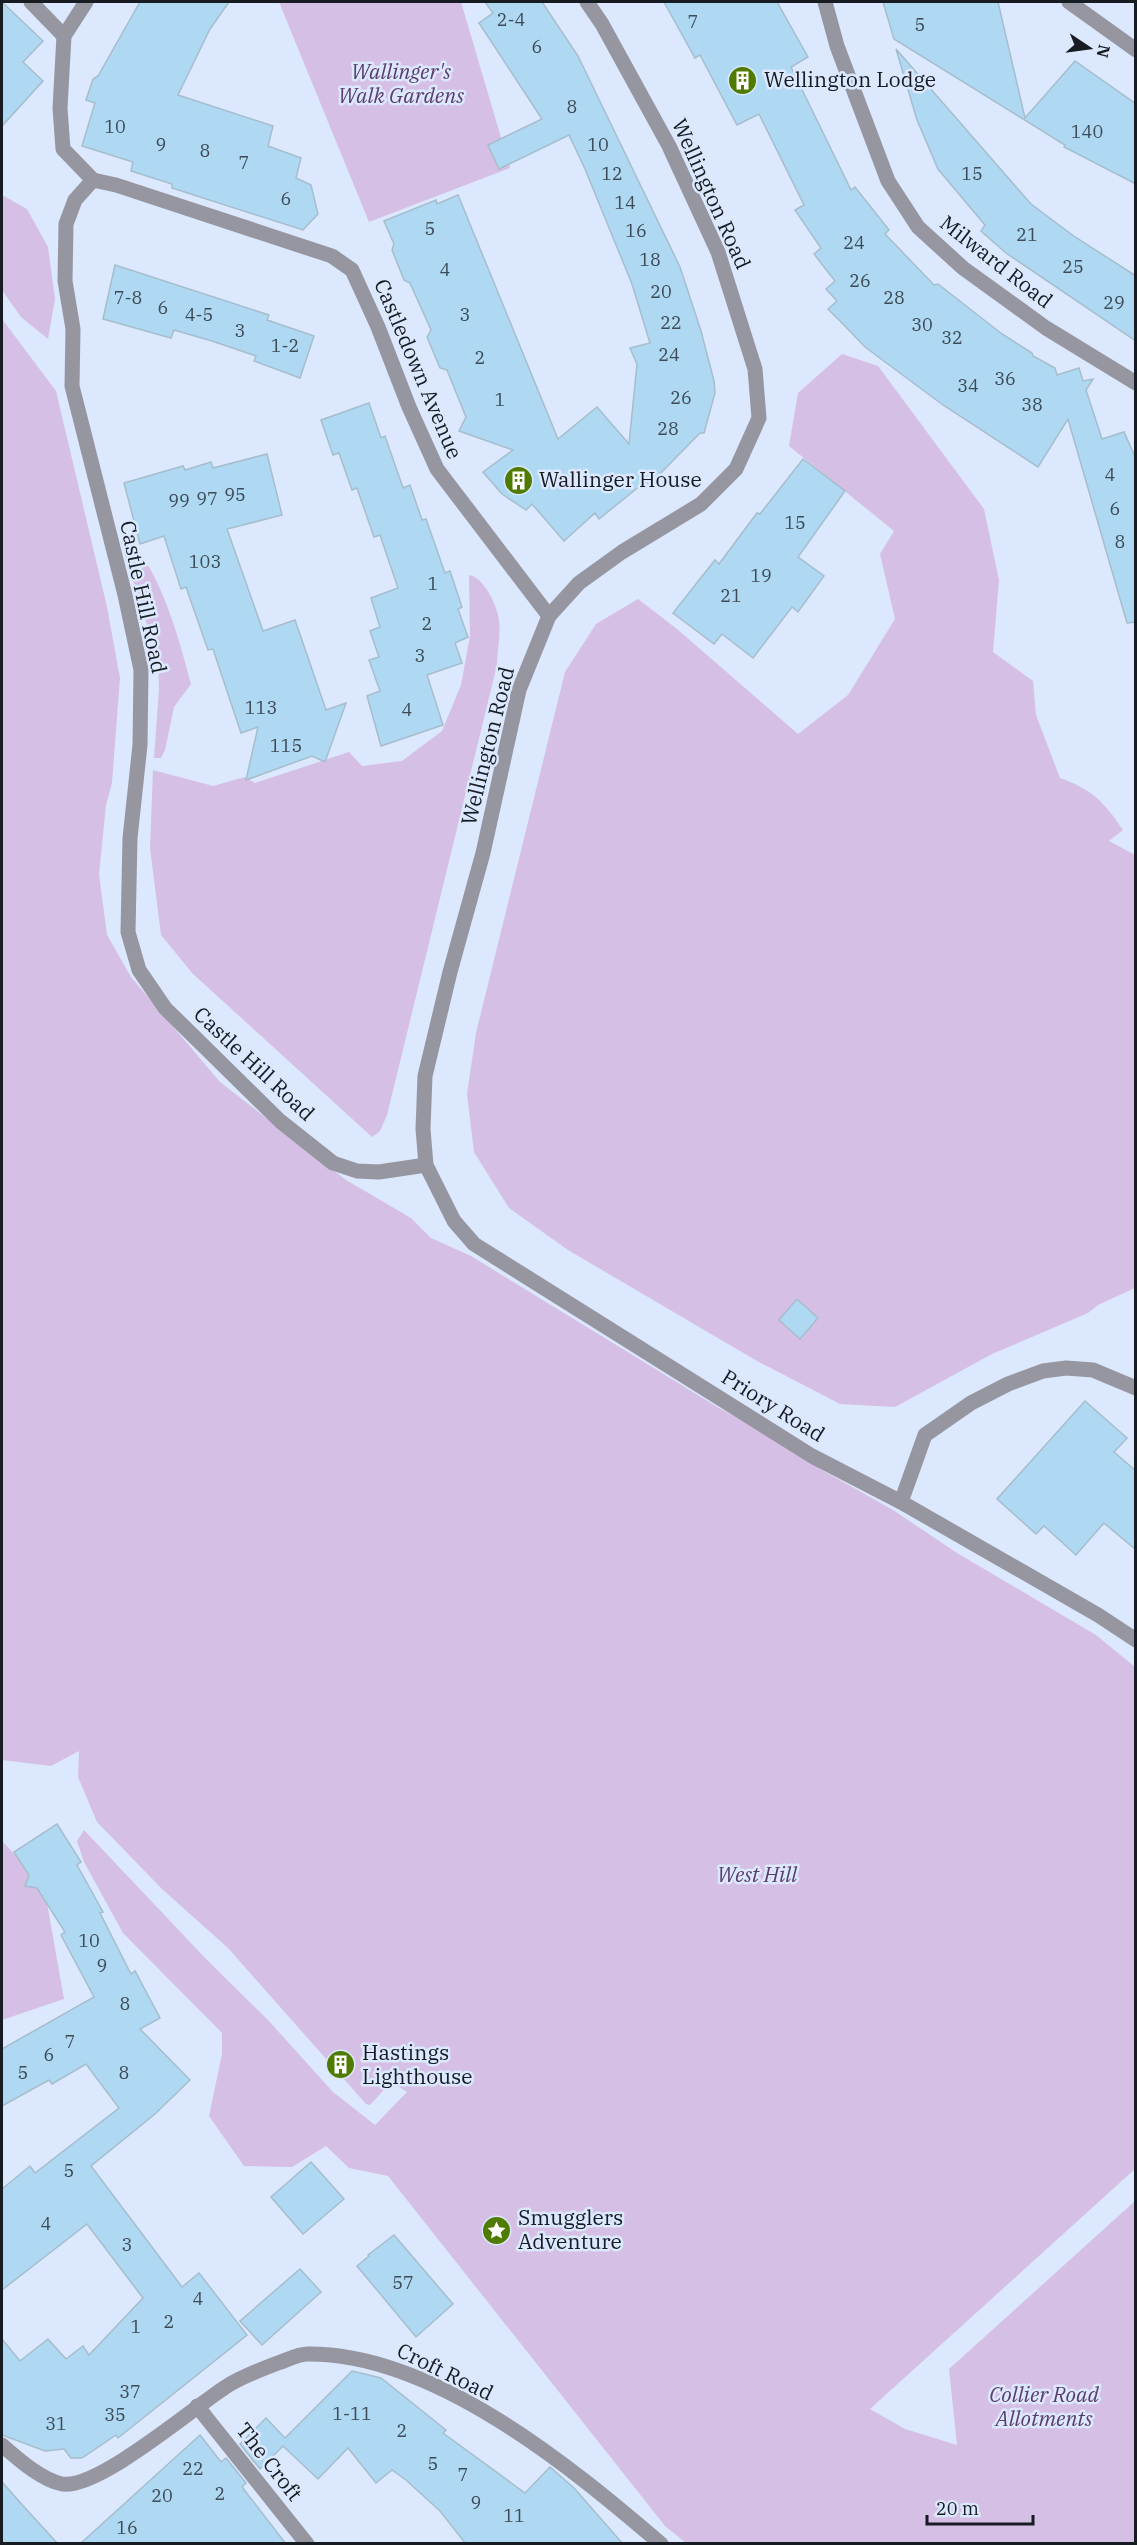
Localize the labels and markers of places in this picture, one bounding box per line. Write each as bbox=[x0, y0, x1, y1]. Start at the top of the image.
building icon: Wellington Lodge bbox=[727, 64, 759, 96]
place label: Wellington Lodge bbox=[764, 65, 936, 93]
building icon: Wallinger House bbox=[502, 464, 534, 496]
place label: Wallinger House bbox=[539, 465, 702, 493]
place label: Hastings Lighthouse bbox=[362, 2038, 472, 2090]
building icon: Hastings Lighthouse bbox=[325, 2049, 357, 2081]
place label: Smugglers Adventure bbox=[518, 2203, 623, 2255]
place icon: Smugglers Adventure bbox=[481, 2214, 513, 2246]

